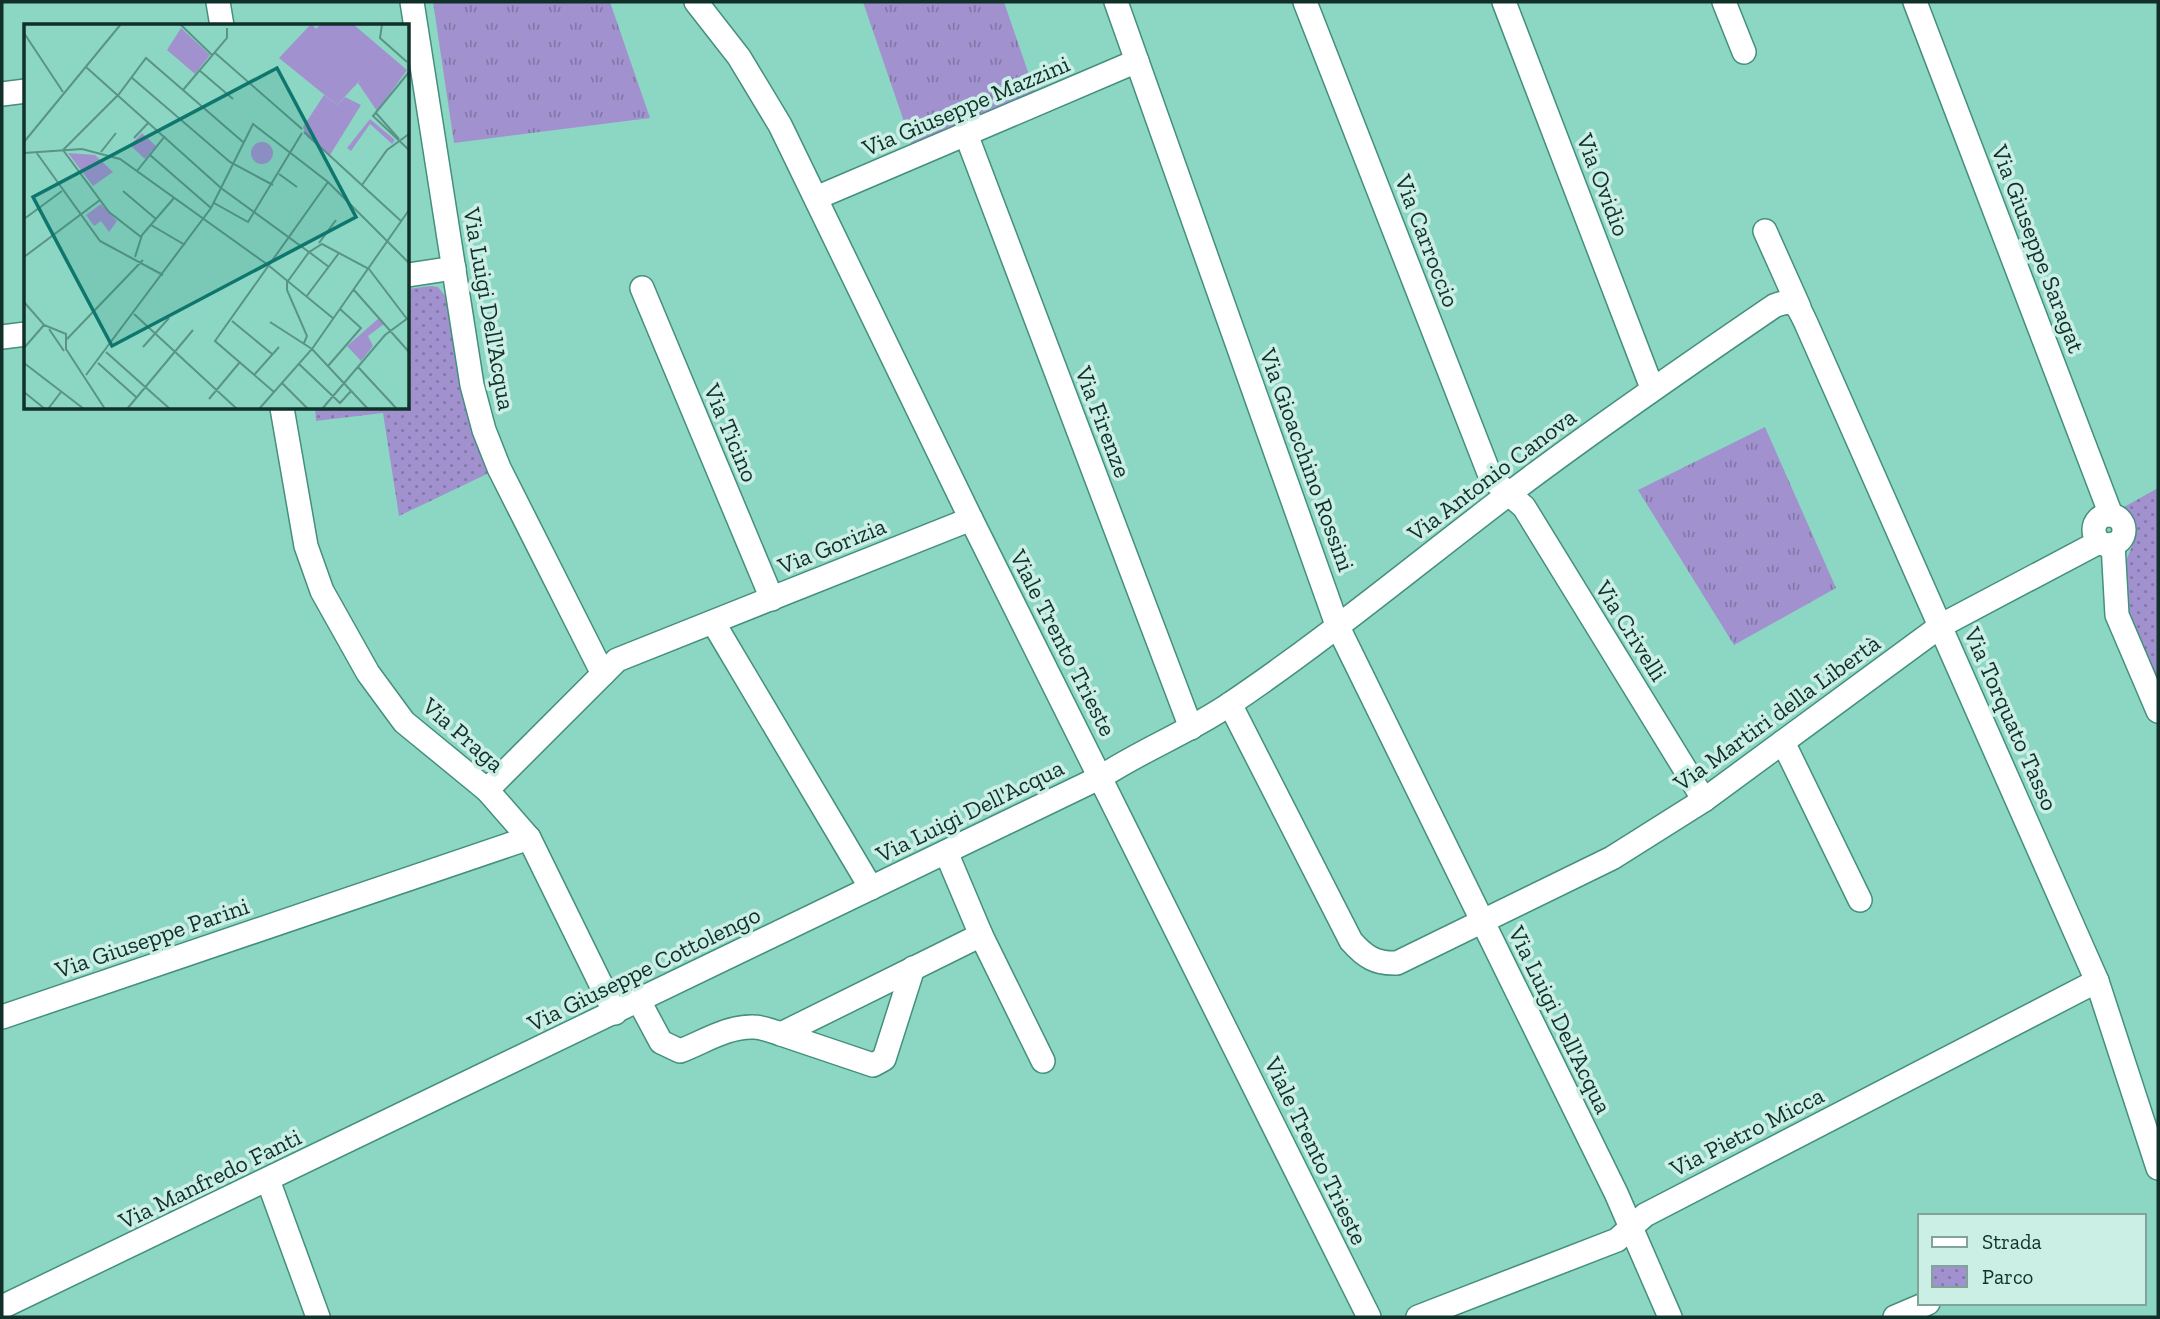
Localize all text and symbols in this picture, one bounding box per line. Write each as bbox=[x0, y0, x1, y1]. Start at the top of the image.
inset map bbox=[24, 24, 410, 410]
street label: Via Giuseppe Mazzini bbox=[857, 49, 1074, 163]
street label: Via Ovidio bbox=[1570, 129, 1636, 240]
street label: Via Giuseppe Saragat bbox=[1985, 140, 2091, 357]
street label: Via Carroccio bbox=[1389, 170, 1466, 311]
street label: Via Luigi Dell'Acqua bbox=[457, 204, 522, 413]
street label: Via Gioacchino Rossini bbox=[1253, 344, 1361, 575]
street label: Via Firenze bbox=[1069, 361, 1138, 481]
street label: Via Ticino bbox=[697, 378, 765, 486]
street label: Via Antonio Canova bbox=[1401, 402, 1582, 548]
street label: Via Gorizia bbox=[773, 511, 890, 581]
street label: Viale Trento Trieste bbox=[1003, 544, 1123, 741]
street label: Via Crivelli bbox=[1589, 574, 1674, 687]
street label: Via Torquato Tasso bbox=[1958, 622, 2065, 815]
street label: Via Martiri della Libertà bbox=[1667, 628, 1886, 798]
street label: Via Praga bbox=[416, 691, 511, 778]
street label: Via Luigi Dell'Acqua bbox=[870, 752, 1069, 869]
street label: Via Giuseppe Parini bbox=[50, 891, 253, 985]
street label: Via Giuseppe Cottolengo bbox=[522, 900, 765, 1038]
street label: Via Luigi Dell'Acqua bbox=[1502, 920, 1619, 1119]
street label: Viale Trento Trieste bbox=[1258, 1051, 1374, 1249]
street label: Via Pietro Micca bbox=[1664, 1080, 1829, 1183]
street label: Via Manfredo Fanti bbox=[113, 1122, 306, 1236]
legend bbox=[1918, 1214, 2146, 1305]
text: Strada bbox=[1982, 1229, 2042, 1254]
text: Parco bbox=[1982, 1264, 2033, 1289]

